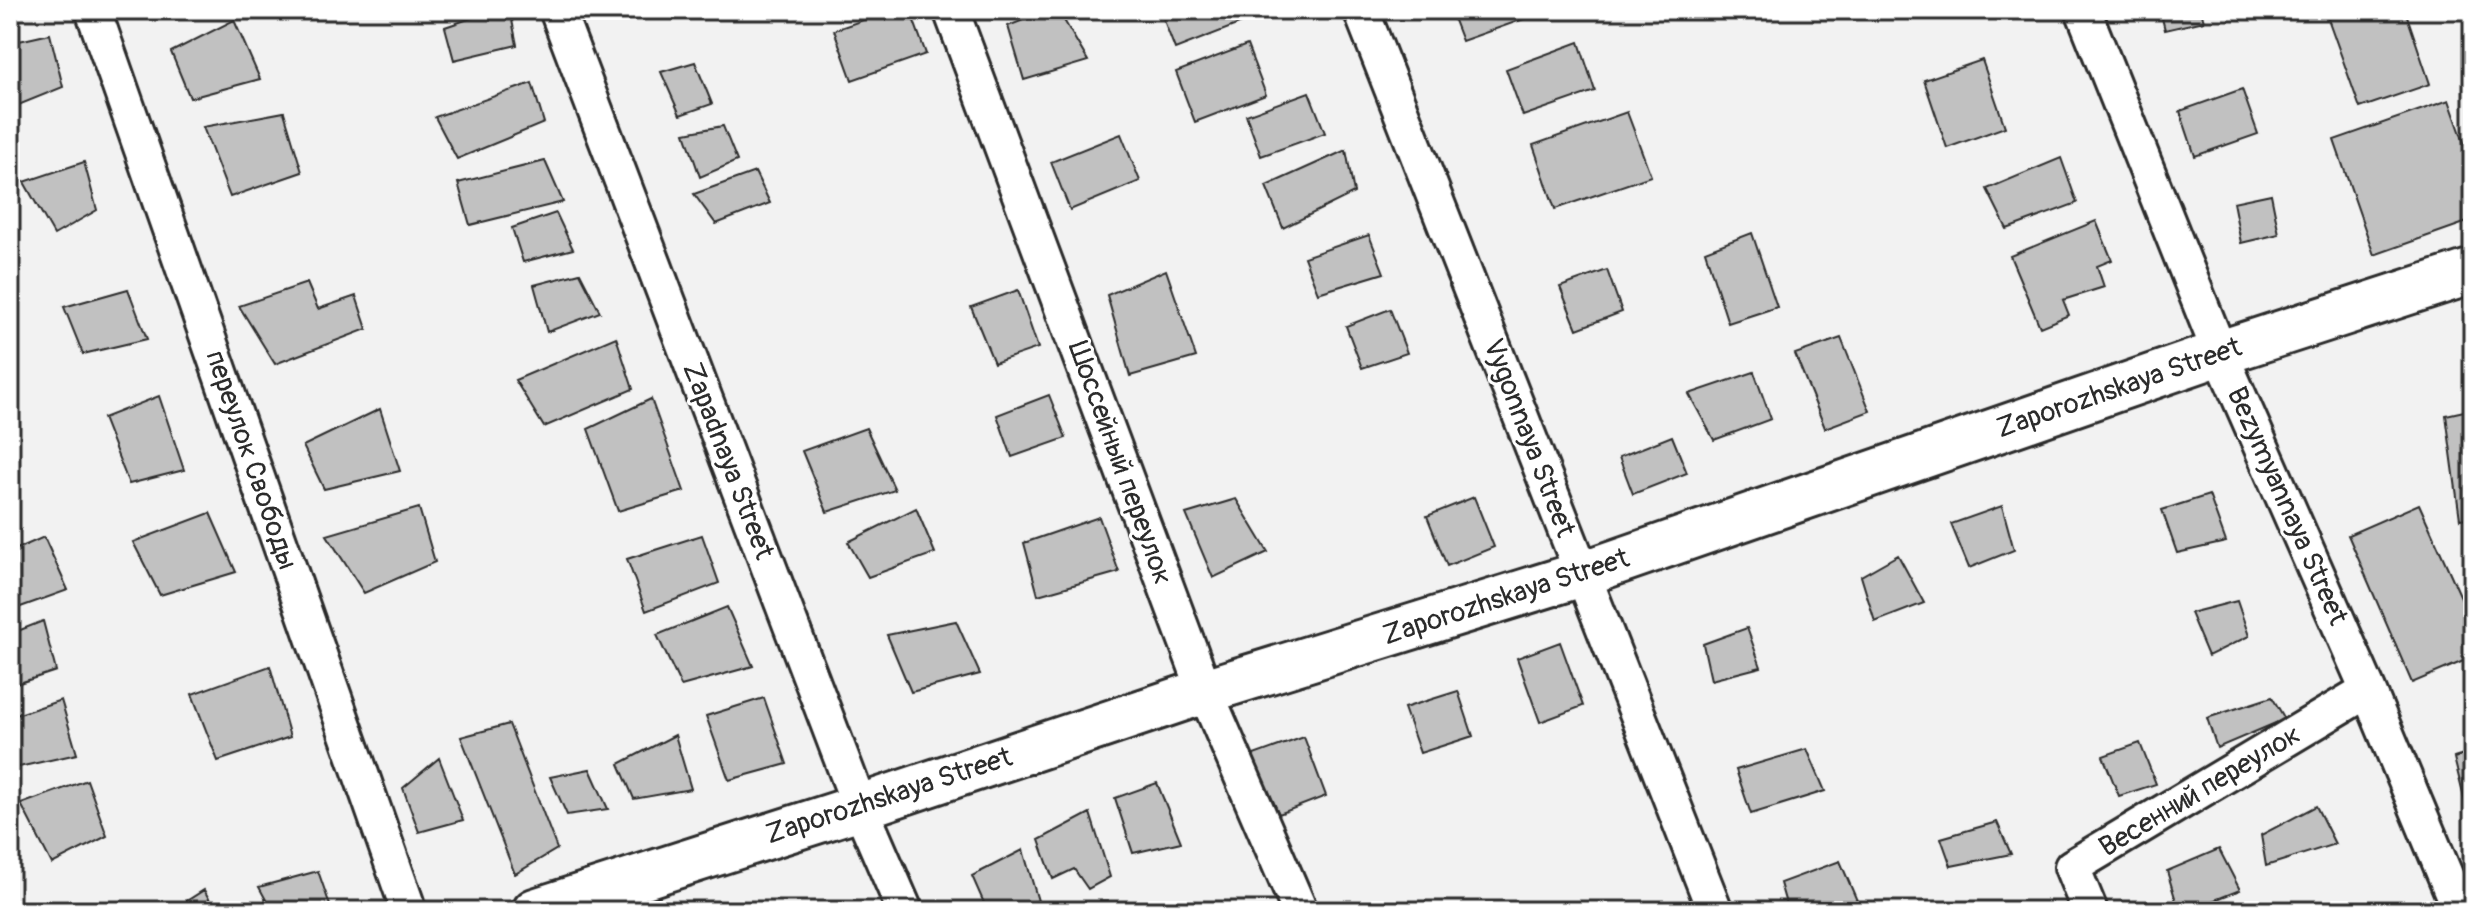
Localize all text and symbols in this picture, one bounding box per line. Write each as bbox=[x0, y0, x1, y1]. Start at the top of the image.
street label: Zaporozhskaya Street bbox=[1992, 329, 2247, 446]
street label: Vygonnaya Street bbox=[1475, 334, 1583, 543]
street label: Шоссейный переулок bbox=[1060, 337, 1180, 589]
street label: переулок Свободы bbox=[197, 346, 305, 574]
street label: Zapadnaya Street bbox=[674, 358, 782, 565]
street label: Bezymyannaya Street bbox=[2219, 382, 2356, 631]
street label: Zaporozhskaya Street bbox=[1378, 540, 1634, 653]
street label: Весенний переулок bbox=[2093, 717, 2307, 865]
street label: Zaporozhskaya Street bbox=[761, 739, 1017, 852]

